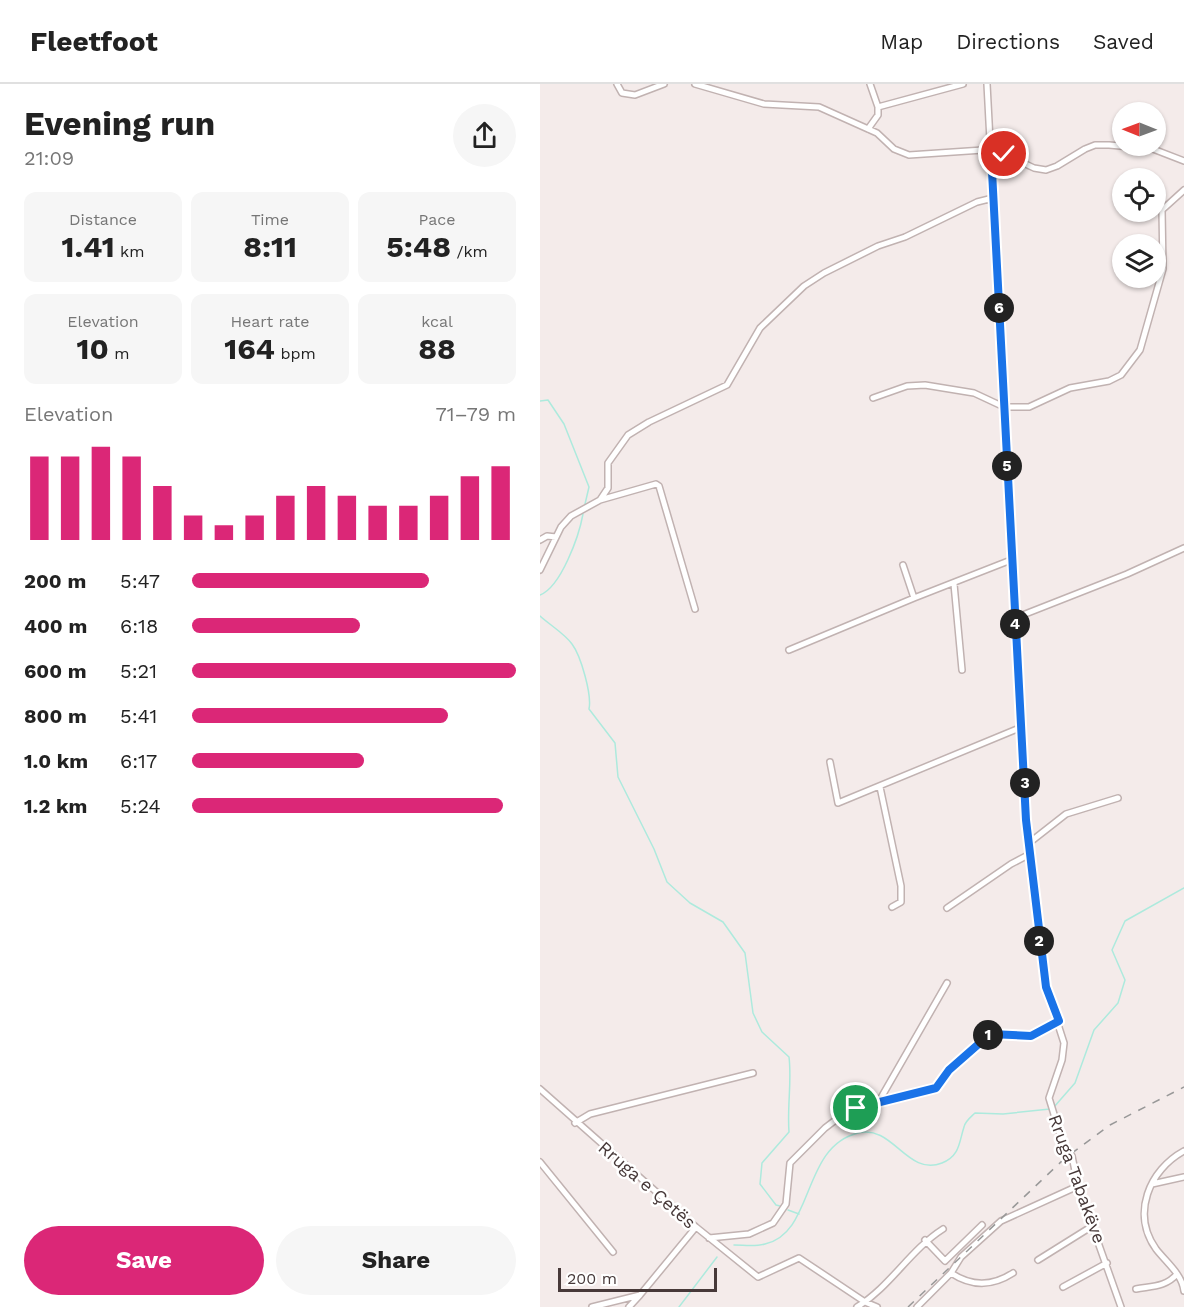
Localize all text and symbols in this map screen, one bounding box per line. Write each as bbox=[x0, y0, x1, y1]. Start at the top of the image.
text: Fleetfoot bbox=[30, 25, 158, 58]
text: Map bbox=[880, 29, 923, 54]
text: Directions bbox=[956, 29, 1060, 54]
text: Saved bbox=[1093, 29, 1154, 54]
north arrow bbox=[1112, 102, 1166, 156]
map controls bbox=[1112, 102, 1166, 288]
text: Evening run bbox=[24, 104, 215, 143]
button: share bbox=[453, 104, 516, 167]
pin bbox=[978, 128, 1029, 179]
icon: check bbox=[987, 137, 1020, 170]
text: 21:09 bbox=[24, 146, 74, 170]
button: locate bbox=[1112, 168, 1166, 222]
text: Distance bbox=[69, 210, 137, 229]
text: Time bbox=[251, 210, 289, 229]
text: Pace bbox=[418, 210, 456, 229]
text: 1.41 bbox=[62, 229, 115, 264]
text: 8:11 bbox=[243, 229, 297, 264]
text: 5:48 bbox=[386, 229, 451, 264]
button: layers bbox=[1112, 234, 1166, 288]
text: km bbox=[115, 242, 144, 261]
text: /km bbox=[451, 242, 488, 261]
pin: 6 bbox=[984, 293, 1014, 323]
text: 6 bbox=[994, 298, 1004, 317]
text: Elevation bbox=[67, 312, 139, 331]
text: Heart rate bbox=[230, 312, 310, 331]
text: kcal bbox=[421, 312, 453, 331]
text: 10 bbox=[77, 331, 109, 366]
text: 164 bbox=[224, 331, 275, 366]
text: 88 bbox=[418, 331, 456, 366]
text: m bbox=[109, 344, 129, 363]
text: bpm bbox=[275, 344, 316, 363]
text: Elevation bbox=[24, 402, 113, 426]
text: 71–79 m bbox=[435, 402, 516, 426]
pin: 5 bbox=[992, 451, 1022, 481]
text: 5 bbox=[1002, 456, 1012, 475]
text: 200 m bbox=[24, 569, 86, 593]
text: 5:47 bbox=[120, 569, 160, 593]
pin: 4 bbox=[1000, 609, 1030, 639]
text: 400 m bbox=[24, 614, 87, 638]
text: 6:18 bbox=[120, 614, 158, 638]
text: 4 bbox=[1010, 614, 1020, 633]
text: 600 m bbox=[24, 659, 87, 683]
text: 5:21 bbox=[120, 659, 157, 683]
text: 800 m bbox=[24, 704, 87, 728]
text: 5:41 bbox=[120, 704, 157, 728]
text: 1.0 km bbox=[24, 749, 88, 773]
text: 6:17 bbox=[120, 749, 157, 773]
pin: 3 bbox=[1010, 768, 1040, 798]
text: 3 bbox=[1020, 773, 1030, 792]
text: 1.2 km bbox=[24, 794, 87, 818]
text: 5:24 bbox=[120, 794, 161, 818]
pin: 2 bbox=[1024, 926, 1054, 956]
text: 2 bbox=[1034, 931, 1044, 950]
pin: 1 bbox=[973, 1020, 1003, 1050]
text: 1 bbox=[985, 1025, 991, 1044]
pin bbox=[830, 1082, 881, 1133]
icon: arrive bbox=[839, 1091, 872, 1124]
street label: Rruga Tabakëve bbox=[1044, 1111, 1111, 1246]
street label: Rruga e Çetës bbox=[594, 1137, 700, 1233]
button: Save bbox=[24, 1226, 264, 1295]
button: Share bbox=[276, 1226, 516, 1295]
scale bar bbox=[558, 1265, 717, 1292]
text: 200 m bbox=[567, 1269, 617, 1288]

